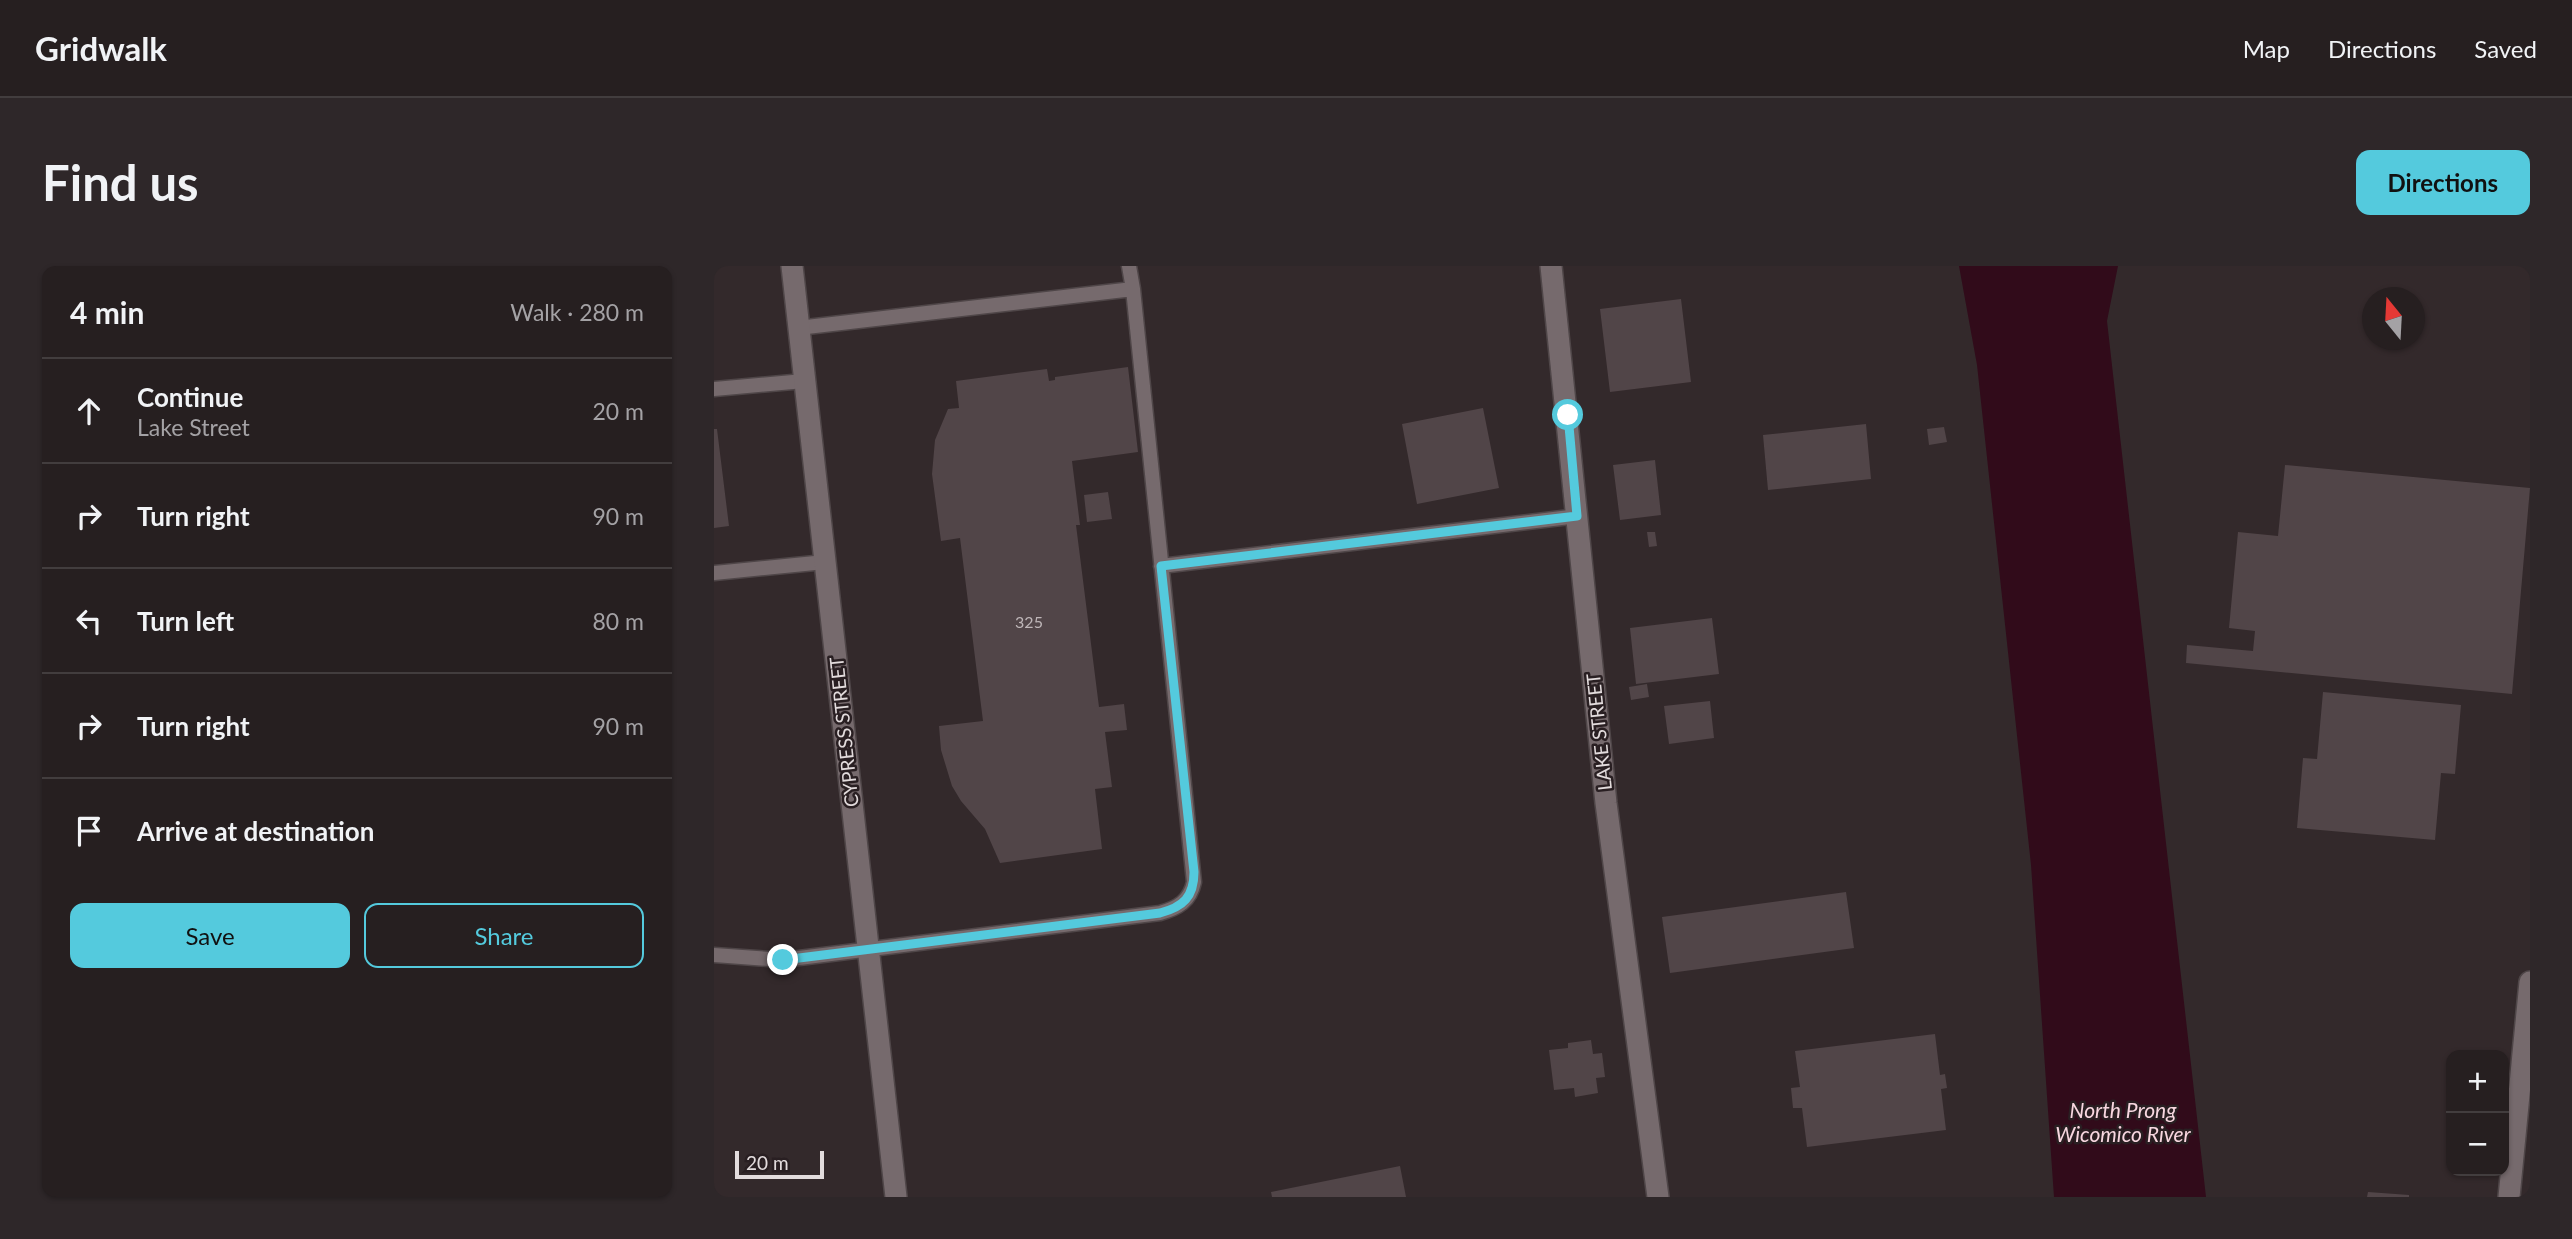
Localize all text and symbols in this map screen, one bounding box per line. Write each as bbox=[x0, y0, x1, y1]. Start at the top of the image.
text: Gridwalk bbox=[35, 28, 167, 68]
text: Map bbox=[2243, 34, 2290, 63]
text: Directions bbox=[2328, 34, 2436, 63]
text: Saved bbox=[2474, 34, 2537, 63]
button: Directions bbox=[2356, 150, 2530, 215]
text: Find us bbox=[42, 153, 199, 211]
north arrow bbox=[2362, 287, 2425, 350]
text: 4 min bbox=[70, 294, 144, 330]
text: Walk · 280 m bbox=[510, 298, 644, 326]
text: Continue bbox=[137, 381, 243, 413]
icon: ahead bbox=[70, 392, 108, 430]
text: 20 m bbox=[593, 397, 644, 425]
route start bbox=[1552, 399, 1583, 430]
text: Lake Street bbox=[137, 413, 250, 441]
icon: right bbox=[70, 497, 108, 535]
text: Turn right bbox=[137, 500, 250, 532]
text: 90 m bbox=[593, 502, 644, 530]
icon: left bbox=[70, 602, 108, 640]
text: Turn left bbox=[137, 605, 234, 637]
text: 80 m bbox=[593, 607, 644, 635]
house number: 325 bbox=[1015, 612, 1043, 631]
street label: CYPRESS STREET bbox=[824, 656, 863, 808]
street label: LAKE STREET bbox=[1581, 672, 1616, 792]
icon: right bbox=[70, 707, 108, 745]
text: Turn right bbox=[137, 710, 250, 742]
text: 90 m bbox=[593, 712, 644, 740]
icon: arrive bbox=[70, 812, 108, 850]
text: Arrive at destination bbox=[137, 815, 374, 847]
button: Save bbox=[70, 903, 350, 968]
button: Share bbox=[364, 903, 644, 968]
route end bbox=[767, 944, 798, 975]
map controls bbox=[2446, 1050, 2509, 1176]
button: + bbox=[2446, 1050, 2509, 1113]
water label: North Prong Wicomico River bbox=[2055, 1097, 2192, 1146]
button: − bbox=[2446, 1113, 2509, 1176]
scale bar bbox=[735, 1148, 824, 1180]
text: 20 m bbox=[746, 1151, 789, 1174]

